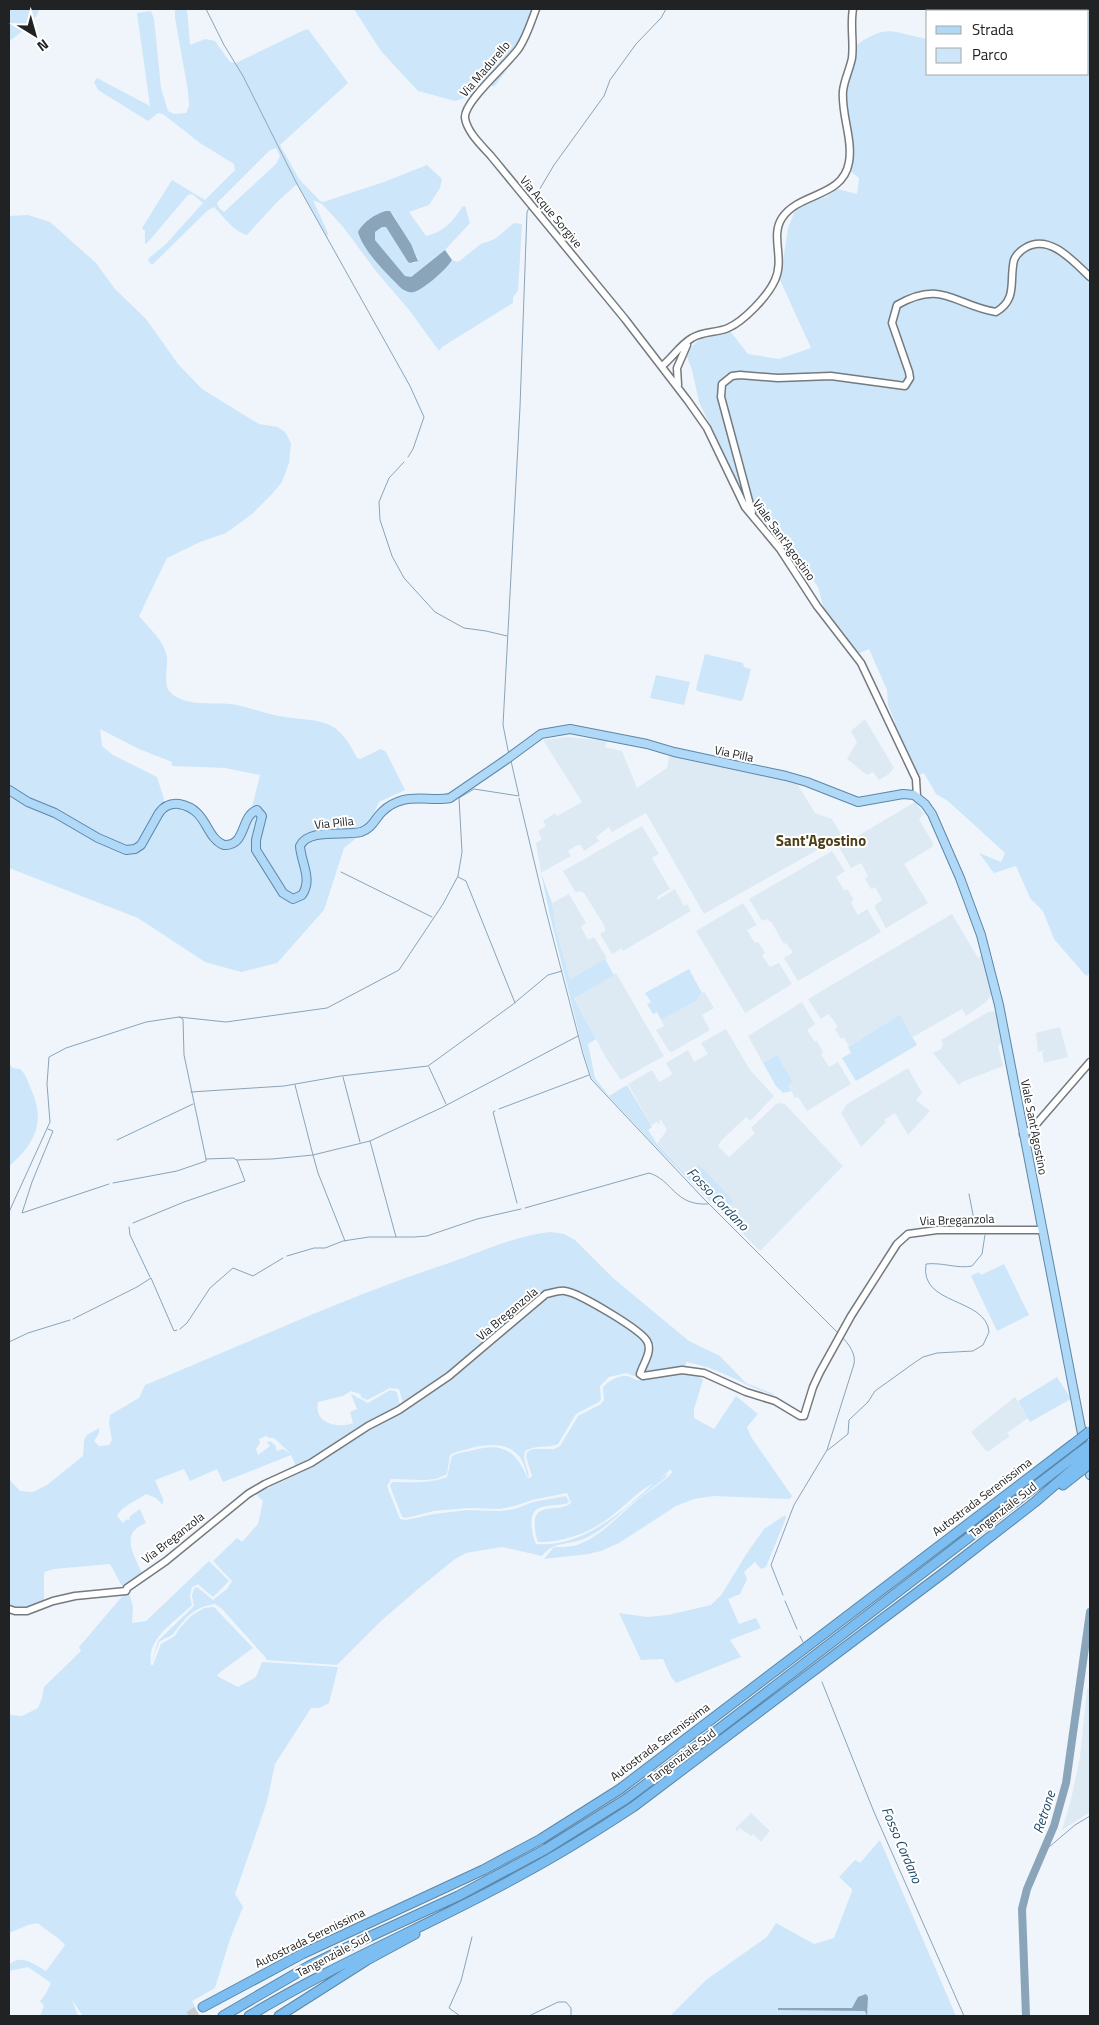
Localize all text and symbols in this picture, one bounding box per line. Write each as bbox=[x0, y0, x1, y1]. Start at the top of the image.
north arrow bbox=[10, 10, 60, 60]
legend bbox=[926, 10, 1089, 75]
text: Strada bbox=[972, 18, 1014, 41]
text: N bbox=[33, 34, 53, 57]
street label: Via Madurello bbox=[455, 36, 514, 101]
text: Parco bbox=[972, 43, 1008, 66]
street label: Via Acque Sorgive bbox=[515, 171, 587, 252]
street label: Viale Sant'Agostino bbox=[748, 495, 821, 585]
street label: Via Pilla bbox=[713, 740, 755, 767]
street label: Via Pilla bbox=[313, 811, 355, 834]
district label: Sant'Agostino bbox=[776, 829, 866, 852]
street label: Viale Sant'Agostino bbox=[1016, 1077, 1053, 1176]
water label: Fosso Cordano bbox=[683, 1162, 755, 1236]
street label: Via Breganzola bbox=[919, 1209, 995, 1230]
street label: Via Breganzola bbox=[472, 1282, 541, 1345]
street label: Autostrada Serenissima bbox=[928, 1453, 1036, 1540]
street label: Tangenziale Sud bbox=[965, 1477, 1041, 1542]
street label: Via Breganzola bbox=[137, 1507, 208, 1568]
street label: Autostrada Serenissima bbox=[606, 1698, 714, 1785]
street label: Tangenziale Sud bbox=[644, 1724, 720, 1788]
water label: Retrone bbox=[1027, 1787, 1061, 1836]
water label: Fosso Cordano bbox=[877, 1803, 928, 1887]
street label: Autostrada Serenissima bbox=[251, 1903, 368, 1973]
street label: Tangenziale Sud bbox=[292, 1927, 373, 1982]

